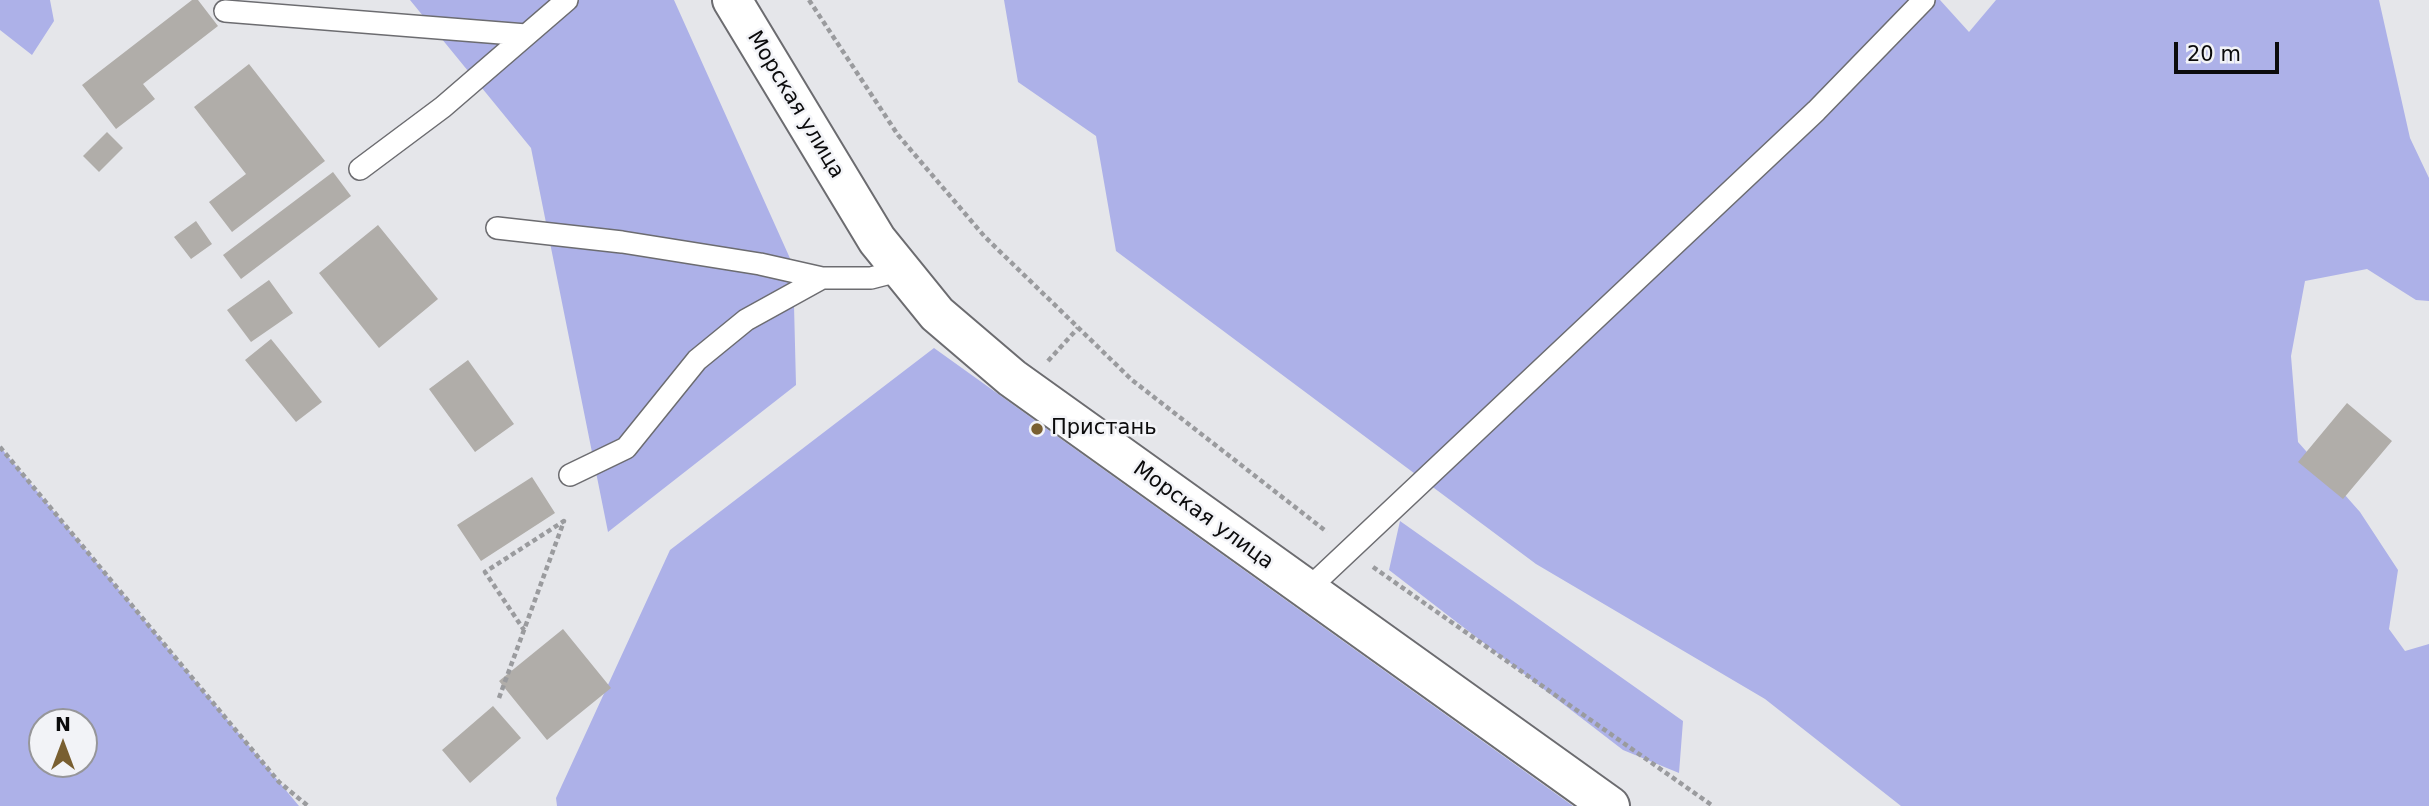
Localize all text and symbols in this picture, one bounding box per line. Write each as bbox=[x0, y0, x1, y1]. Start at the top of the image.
street label: Морская улица bbox=[741, 27, 849, 183]
scale bar bbox=[2177, 28, 2282, 72]
text: 20 m bbox=[2187, 42, 2241, 66]
place label: Пристань bbox=[1051, 416, 1157, 442]
marker: Пристань bbox=[1029, 421, 1045, 437]
street label: Морская улица bbox=[1128, 457, 1278, 575]
north arrow bbox=[28, 708, 98, 778]
text: N bbox=[55, 713, 71, 735]

